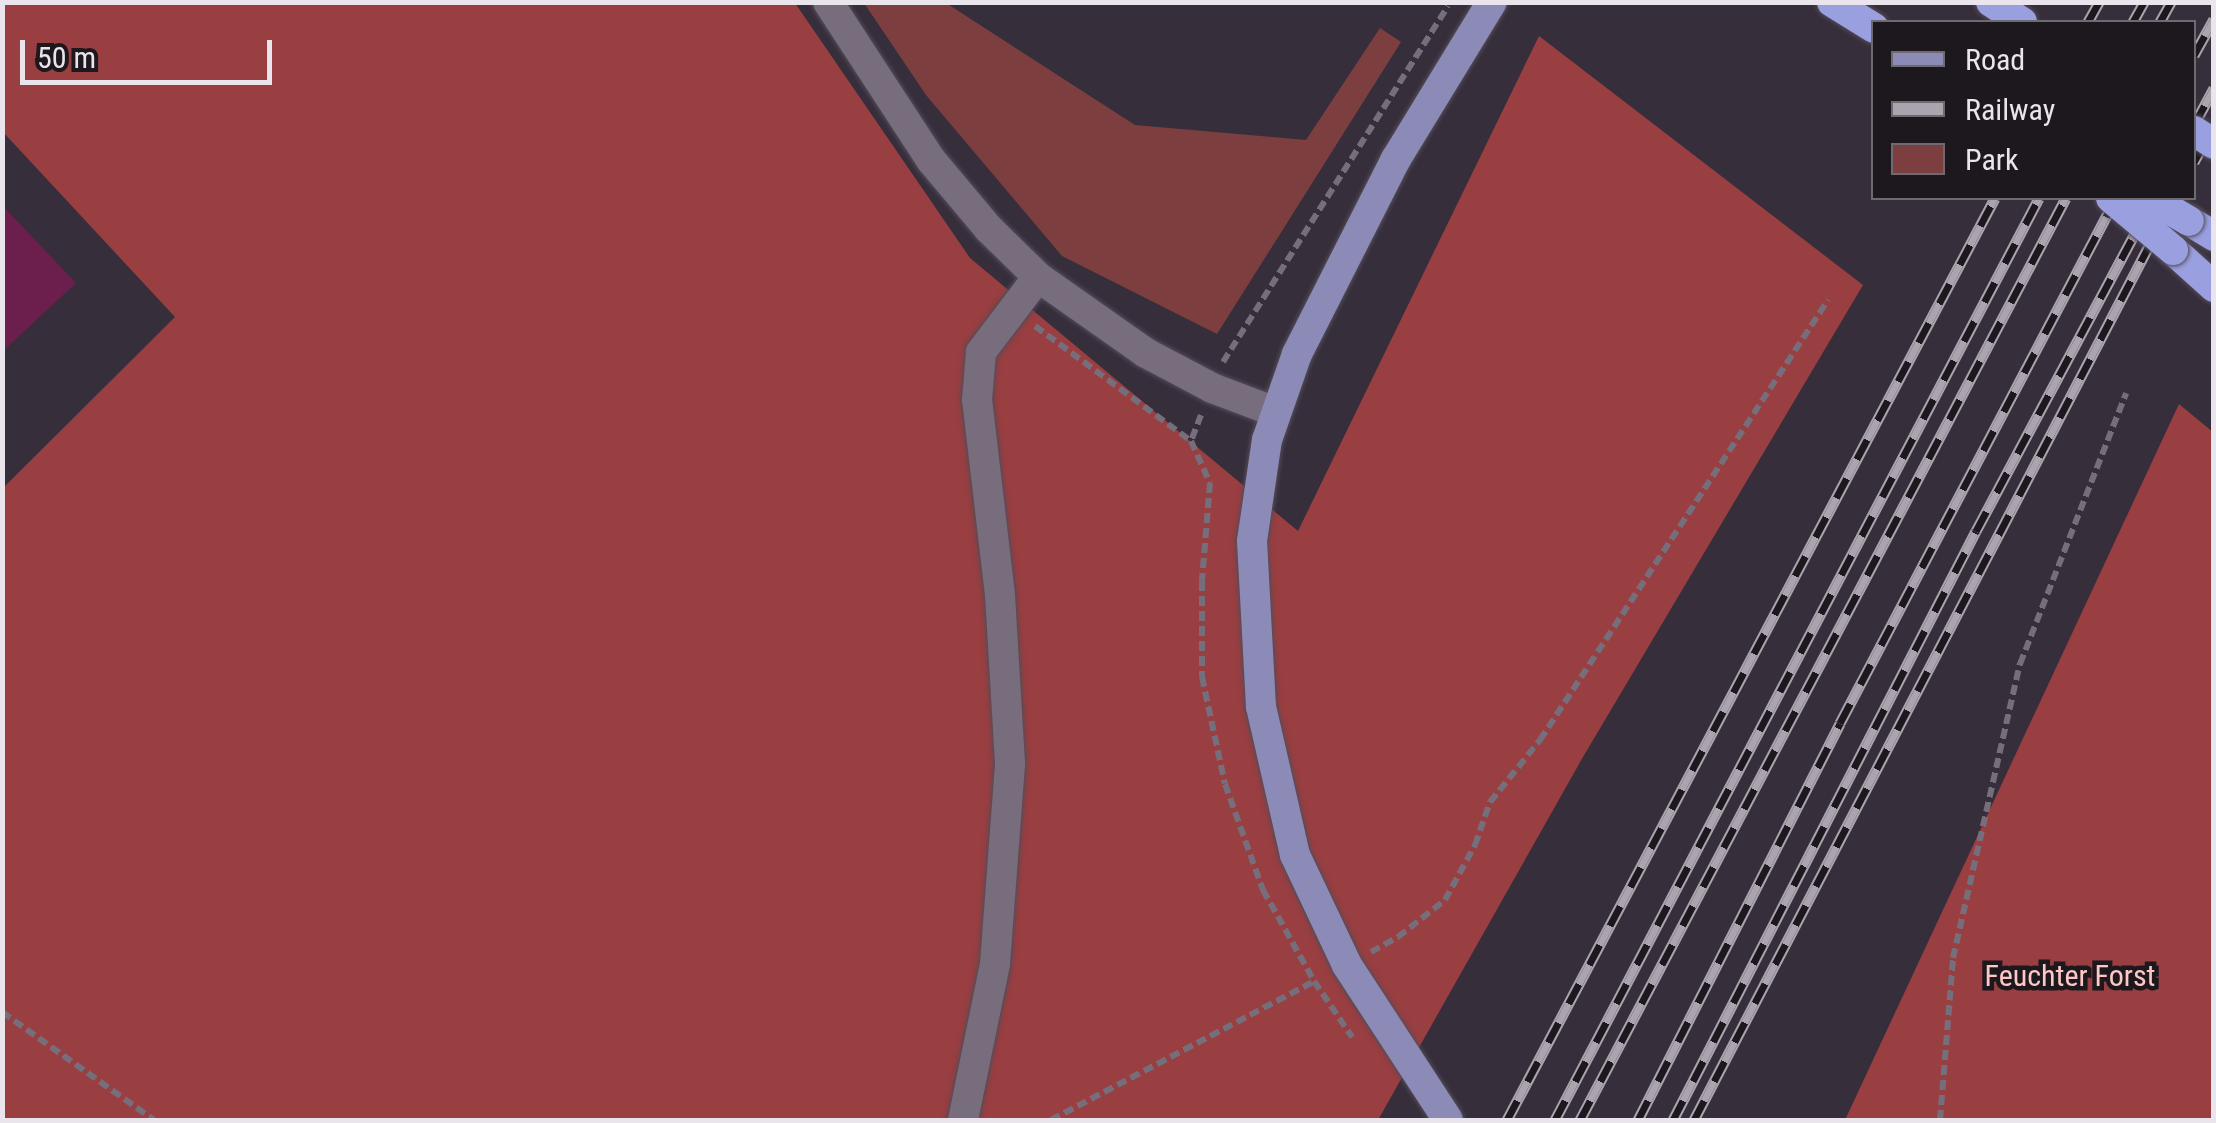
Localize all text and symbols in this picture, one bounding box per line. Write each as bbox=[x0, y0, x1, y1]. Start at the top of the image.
scale bar bbox=[25, 20, 278, 82]
legend bbox=[1871, 20, 2196, 200]
text: 50 m bbox=[37, 40, 96, 75]
text: Road bbox=[1965, 42, 2025, 77]
text: Railway bbox=[1965, 92, 2055, 127]
text: Park bbox=[1965, 142, 2019, 177]
park label: Feuchter Forst bbox=[1985, 958, 2155, 994]

